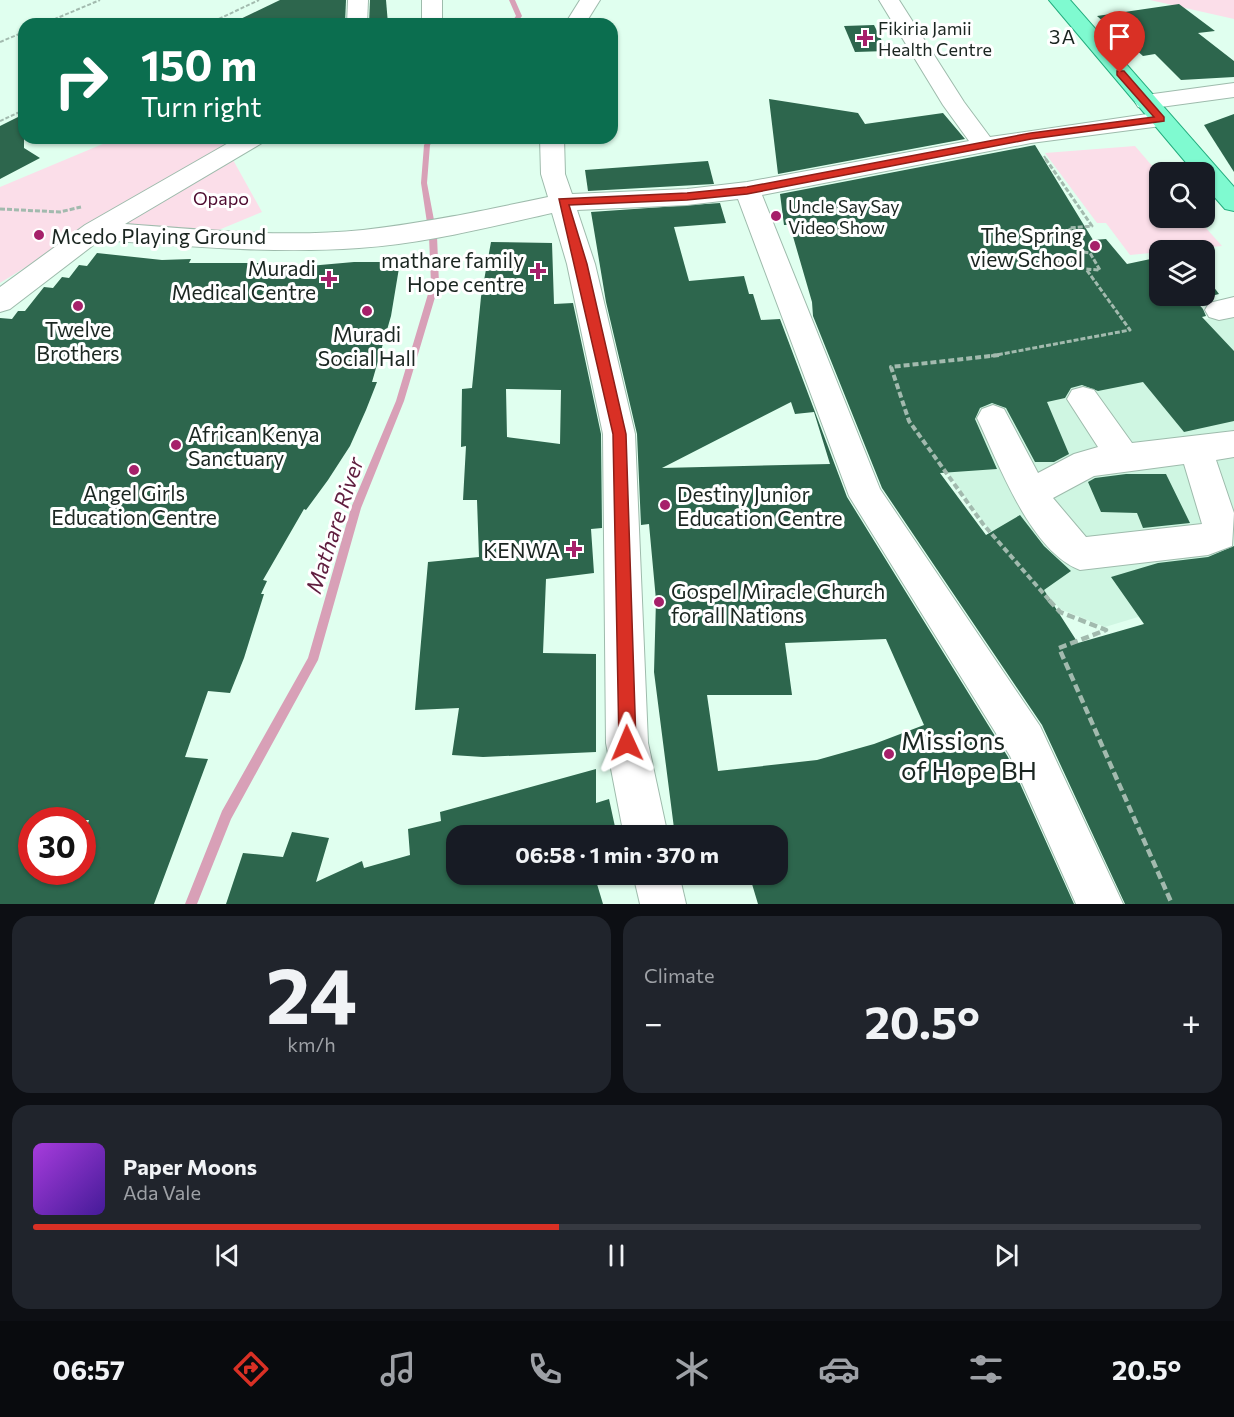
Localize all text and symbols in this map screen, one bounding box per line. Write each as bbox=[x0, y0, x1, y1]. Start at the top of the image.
pin bbox=[1094, 11, 1145, 73]
place label: Fikiria Jamii Health Centre bbox=[878, 17, 992, 60]
icon: arrive bbox=[1103, 20, 1136, 53]
district label: 3A bbox=[1049, 24, 1077, 48]
marker: Fikiria Jamii Health Centre bbox=[856, 29, 874, 47]
text: 150 m bbox=[141, 38, 257, 90]
icon: right bbox=[42, 42, 120, 120]
text: Turn right bbox=[141, 90, 261, 123]
map controls bbox=[1149, 162, 1215, 306]
button: search bbox=[1149, 162, 1215, 228]
park label: Opapo bbox=[193, 187, 249, 209]
place label: Uncle Say Say Video Show bbox=[788, 195, 900, 238]
marker: Uncle Say Say Video Show bbox=[769, 209, 783, 223]
place label: The Spring view School bbox=[970, 222, 1083, 271]
place label: Mcedo Playing Ground bbox=[51, 223, 266, 248]
marker: Mcedo Playing Ground bbox=[32, 228, 46, 242]
marker: The Spring view School bbox=[1088, 239, 1102, 253]
button: layers bbox=[1149, 240, 1215, 306]
place label: mathare family Hope centre bbox=[381, 247, 524, 296]
place label: Muradi Medical Centre bbox=[171, 255, 316, 304]
marker: mathare family Hope centre bbox=[529, 262, 547, 280]
marker: Muradi Medical Centre bbox=[320, 270, 338, 288]
marker: Twelve Brothers bbox=[71, 299, 85, 313]
marker: Muradi Social Hall bbox=[360, 304, 374, 318]
place label: Twelve Brothers bbox=[36, 316, 120, 365]
place label: Muradi Social Hall bbox=[318, 321, 416, 370]
place label: African Kenya Sanctuary bbox=[188, 421, 319, 470]
marker: African Kenya Sanctuary bbox=[169, 438, 183, 452]
water label: Mathare River bbox=[299, 452, 369, 596]
marker: Angel Girls Education Centre bbox=[127, 463, 141, 477]
place label: Angel Girls Education Centre bbox=[51, 480, 217, 529]
place label: Destiny Junior Education Centre bbox=[677, 481, 843, 530]
marker: Destiny Junior Education Centre bbox=[658, 498, 672, 512]
place label: KENWA bbox=[483, 537, 560, 562]
marker: KENWA bbox=[565, 540, 583, 558]
place label: Gospel Miracle Church for all Nations bbox=[671, 578, 885, 627]
marker: Gospel Miracle Church for all Nations bbox=[652, 595, 666, 609]
position arrow bbox=[595, 711, 659, 775]
place label: Missions of Hope BH bbox=[901, 724, 1037, 785]
marker: Missions of Hope BH bbox=[882, 747, 896, 761]
speed limit sign: 30 bbox=[18, 807, 96, 885]
text: 06:58 · 1 min · 370 m bbox=[515, 841, 719, 868]
text: 24 bbox=[266, 945, 357, 1040]
text: Climate bbox=[644, 963, 714, 987]
text: 20.5° bbox=[864, 993, 980, 1048]
text: − bbox=[644, 1001, 663, 1042]
text: + bbox=[1182, 1001, 1201, 1042]
text: km/h bbox=[287, 1032, 336, 1056]
text: Paper Moons bbox=[123, 1153, 257, 1180]
text: Ada Vale bbox=[123, 1180, 201, 1204]
icon: previous bbox=[211, 1239, 244, 1272]
icon: pause bbox=[600, 1239, 633, 1272]
icon: next bbox=[990, 1239, 1023, 1272]
icon: directions bbox=[230, 1348, 272, 1390]
icon: music bbox=[377, 1348, 419, 1390]
icon: phone bbox=[524, 1348, 566, 1390]
icon: climate bbox=[671, 1348, 713, 1390]
icon: car bbox=[818, 1348, 860, 1390]
icon: filters bbox=[965, 1348, 1007, 1390]
text: 06:57 bbox=[53, 1353, 125, 1386]
text: 20.5° bbox=[1112, 1353, 1181, 1386]

